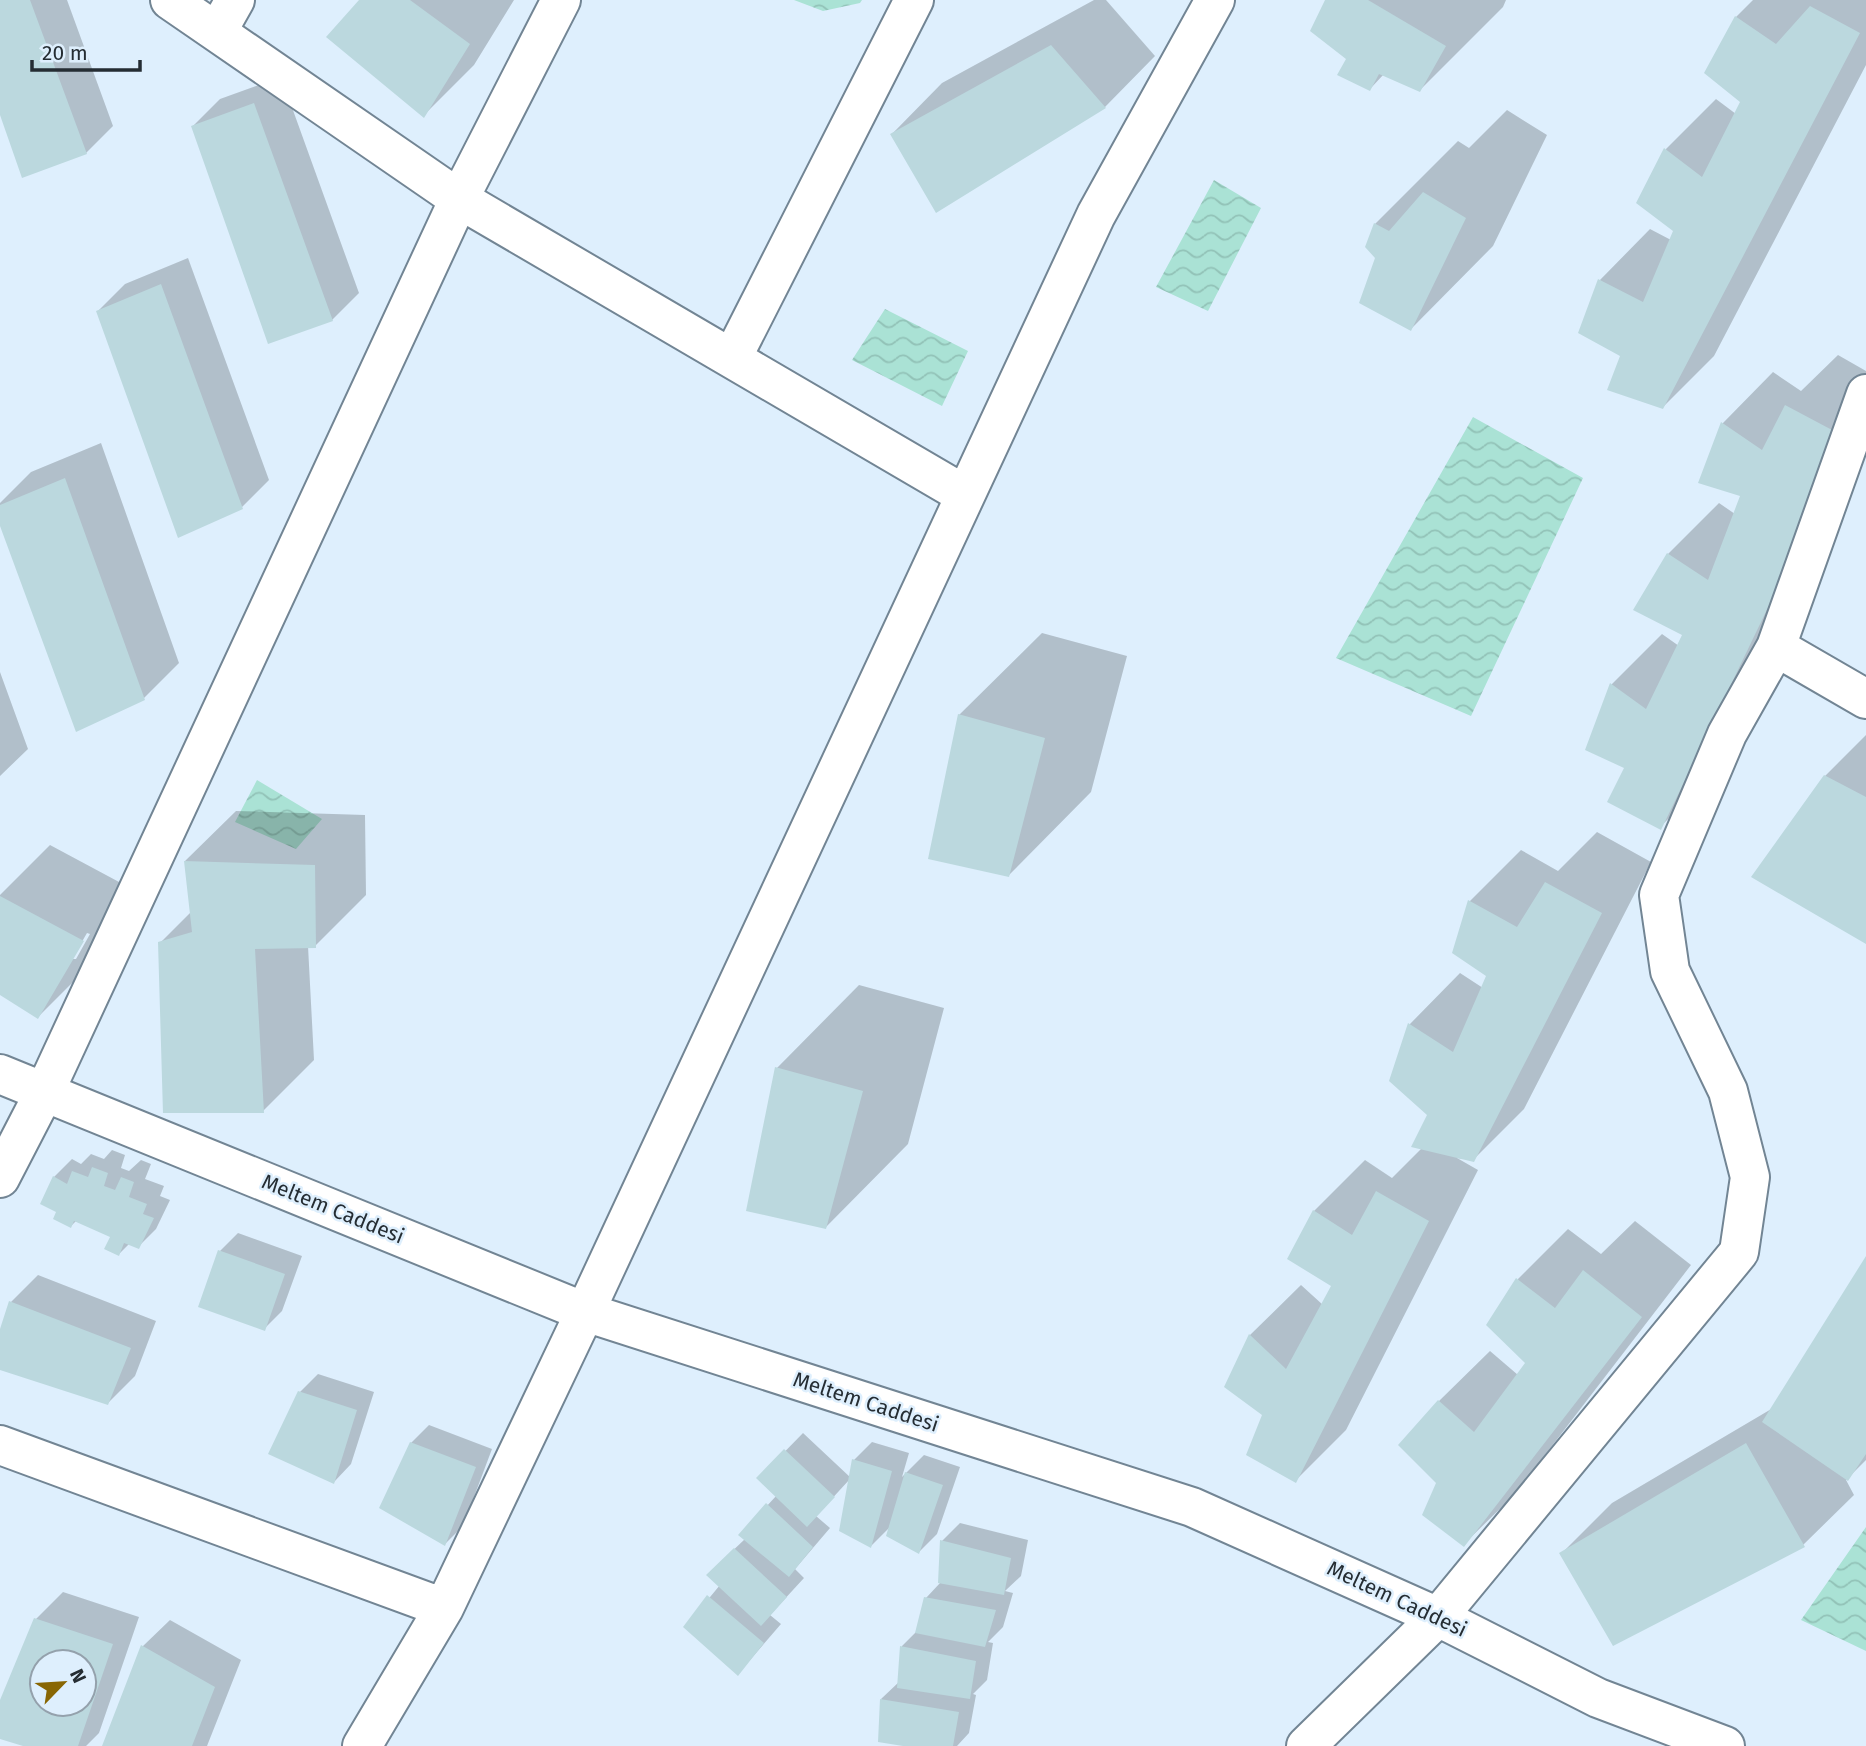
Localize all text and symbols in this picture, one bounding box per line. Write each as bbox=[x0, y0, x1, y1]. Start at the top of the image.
scale bar bbox=[32, 28, 140, 72]
text: 20 m bbox=[42, 40, 88, 66]
street label: Meltem Caddesi bbox=[258, 1169, 408, 1249]
street label: Meltem Caddesi bbox=[790, 1366, 942, 1438]
street label: Meltem Caddesi bbox=[1323, 1555, 1471, 1643]
north arrow bbox=[28, 1648, 98, 1718]
text: N bbox=[65, 1665, 91, 1687]

